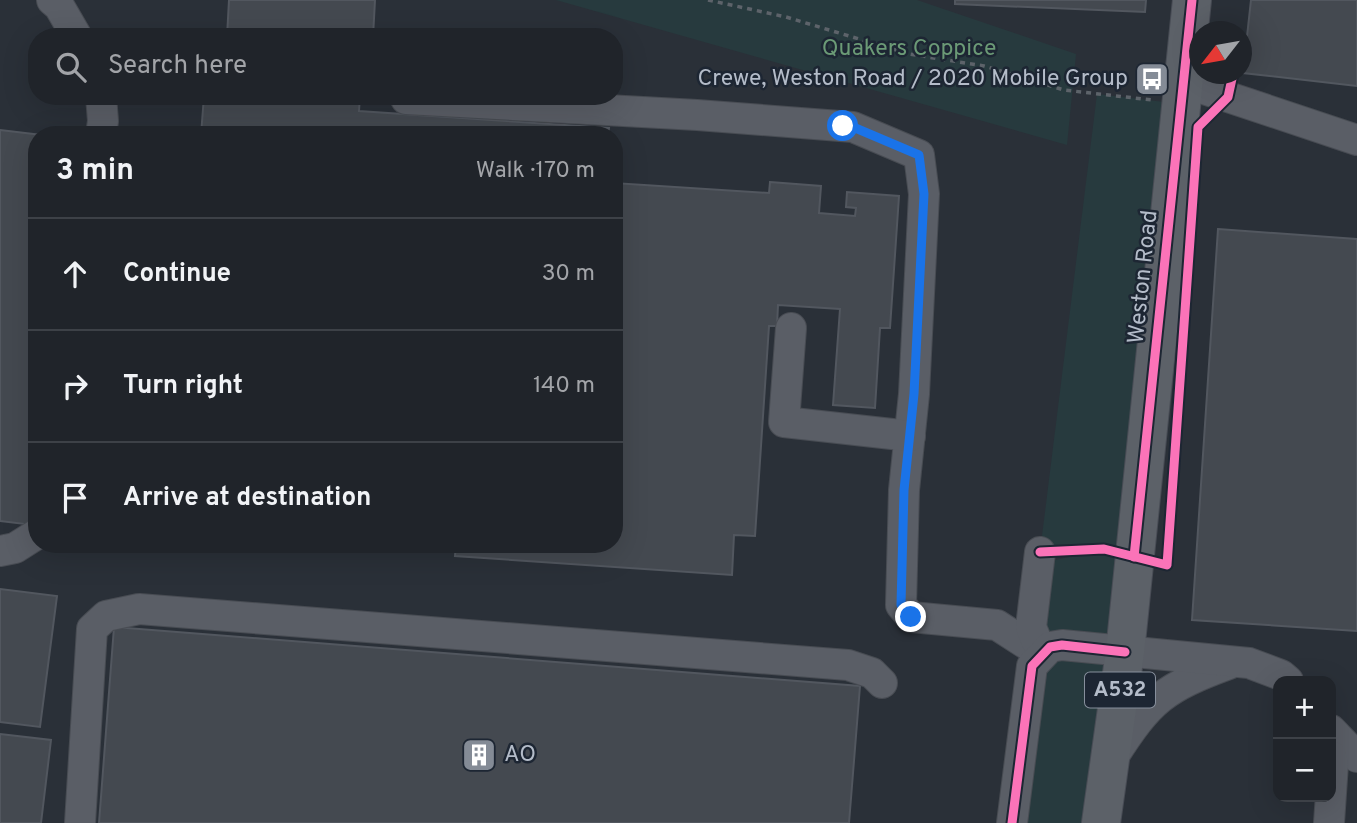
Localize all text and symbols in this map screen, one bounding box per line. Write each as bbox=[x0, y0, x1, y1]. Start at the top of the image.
north arrow bbox=[1189, 21, 1252, 84]
search box bbox=[28, 28, 623, 105]
park label: Quakers Coppice bbox=[822, 35, 996, 64]
icon: search bbox=[52, 48, 90, 86]
text: Search here bbox=[108, 50, 247, 83]
bus stop icon: Crewe, Weston Road / 2020 Mobile Group bbox=[1133, 60, 1171, 98]
place label: Crewe, Weston Road / 2020 Mobile Group bbox=[697, 65, 1128, 94]
route start bbox=[827, 110, 858, 141]
text: 3 min bbox=[56, 153, 134, 190]
text: Walk · 170 m bbox=[476, 157, 595, 186]
street label: Weston Road bbox=[1123, 209, 1165, 345]
icon: ahead bbox=[56, 255, 94, 293]
text: Continue bbox=[123, 258, 231, 291]
text: 30 m bbox=[542, 260, 595, 289]
icon: right bbox=[56, 367, 94, 405]
text: Turn right bbox=[123, 370, 243, 403]
text: 140 m bbox=[533, 372, 595, 401]
icon: arrive bbox=[56, 479, 94, 517]
text: Arrive at destination bbox=[123, 482, 371, 515]
route end bbox=[895, 601, 926, 632]
road number: A532 bbox=[1085, 672, 1155, 708]
map controls bbox=[1273, 676, 1336, 802]
button: + bbox=[1273, 676, 1336, 739]
building icon: AO bbox=[460, 736, 498, 774]
button: − bbox=[1273, 739, 1336, 802]
place label: AO bbox=[504, 741, 536, 770]

